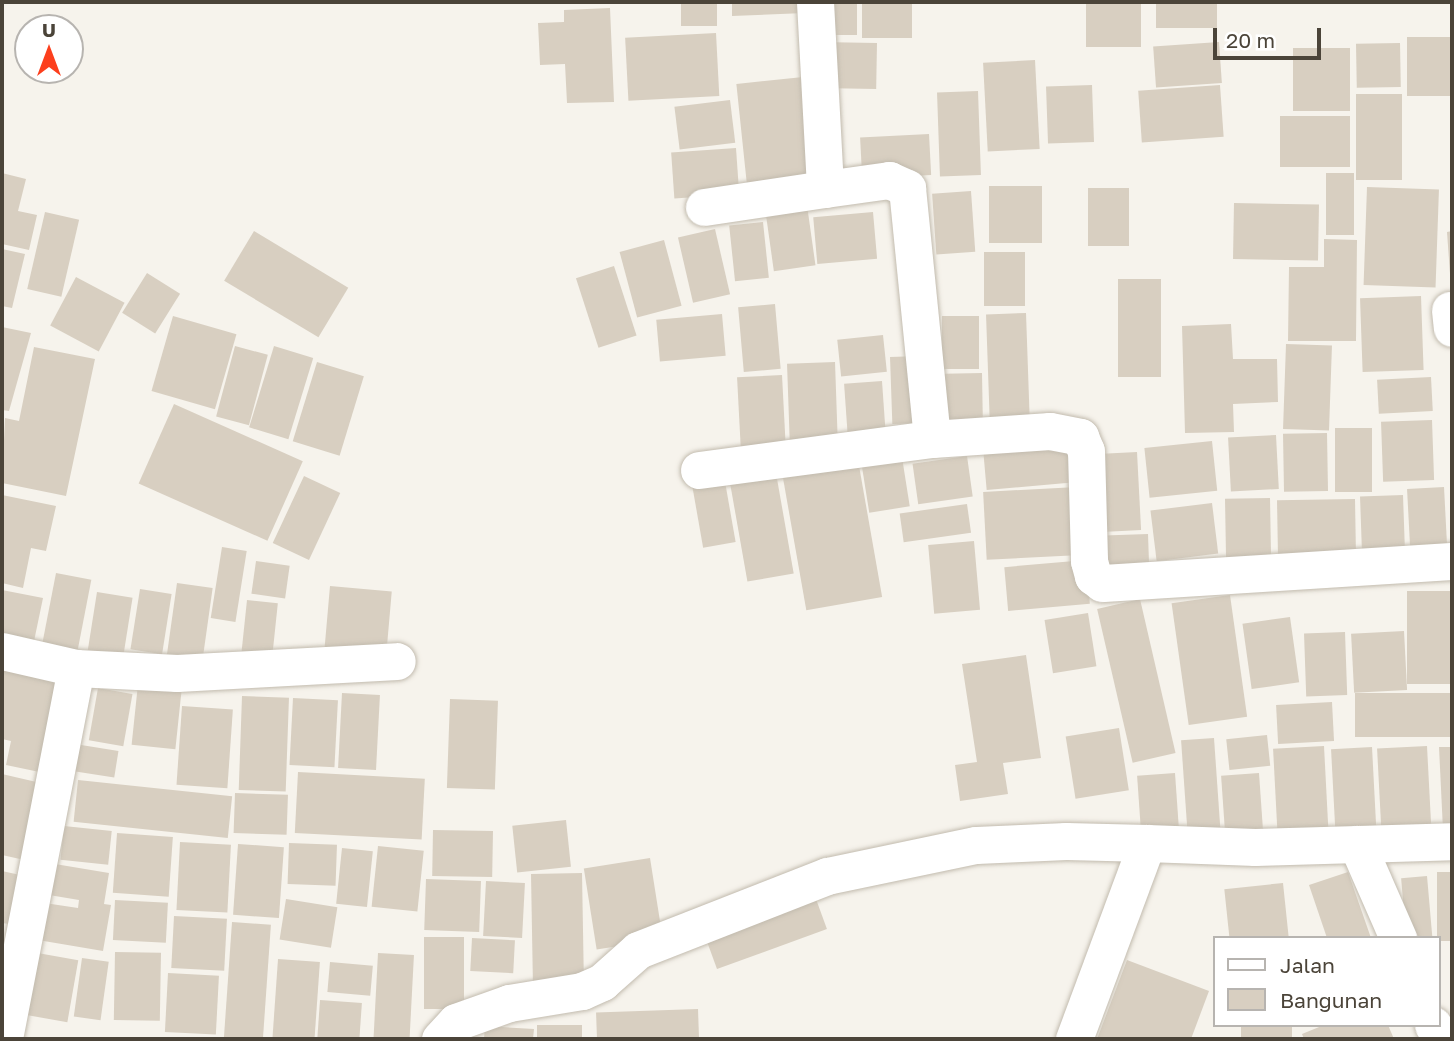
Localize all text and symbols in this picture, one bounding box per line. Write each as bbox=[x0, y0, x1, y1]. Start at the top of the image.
north arrow bbox=[14, 14, 84, 84]
scale bar bbox=[1216, 14, 1324, 58]
text: U bbox=[42, 18, 56, 41]
text: 20 m bbox=[1226, 27, 1275, 53]
legend bbox=[1212, 936, 1440, 1027]
text: Jalan bbox=[1280, 952, 1335, 978]
text: Bangunan bbox=[1280, 987, 1382, 1013]

